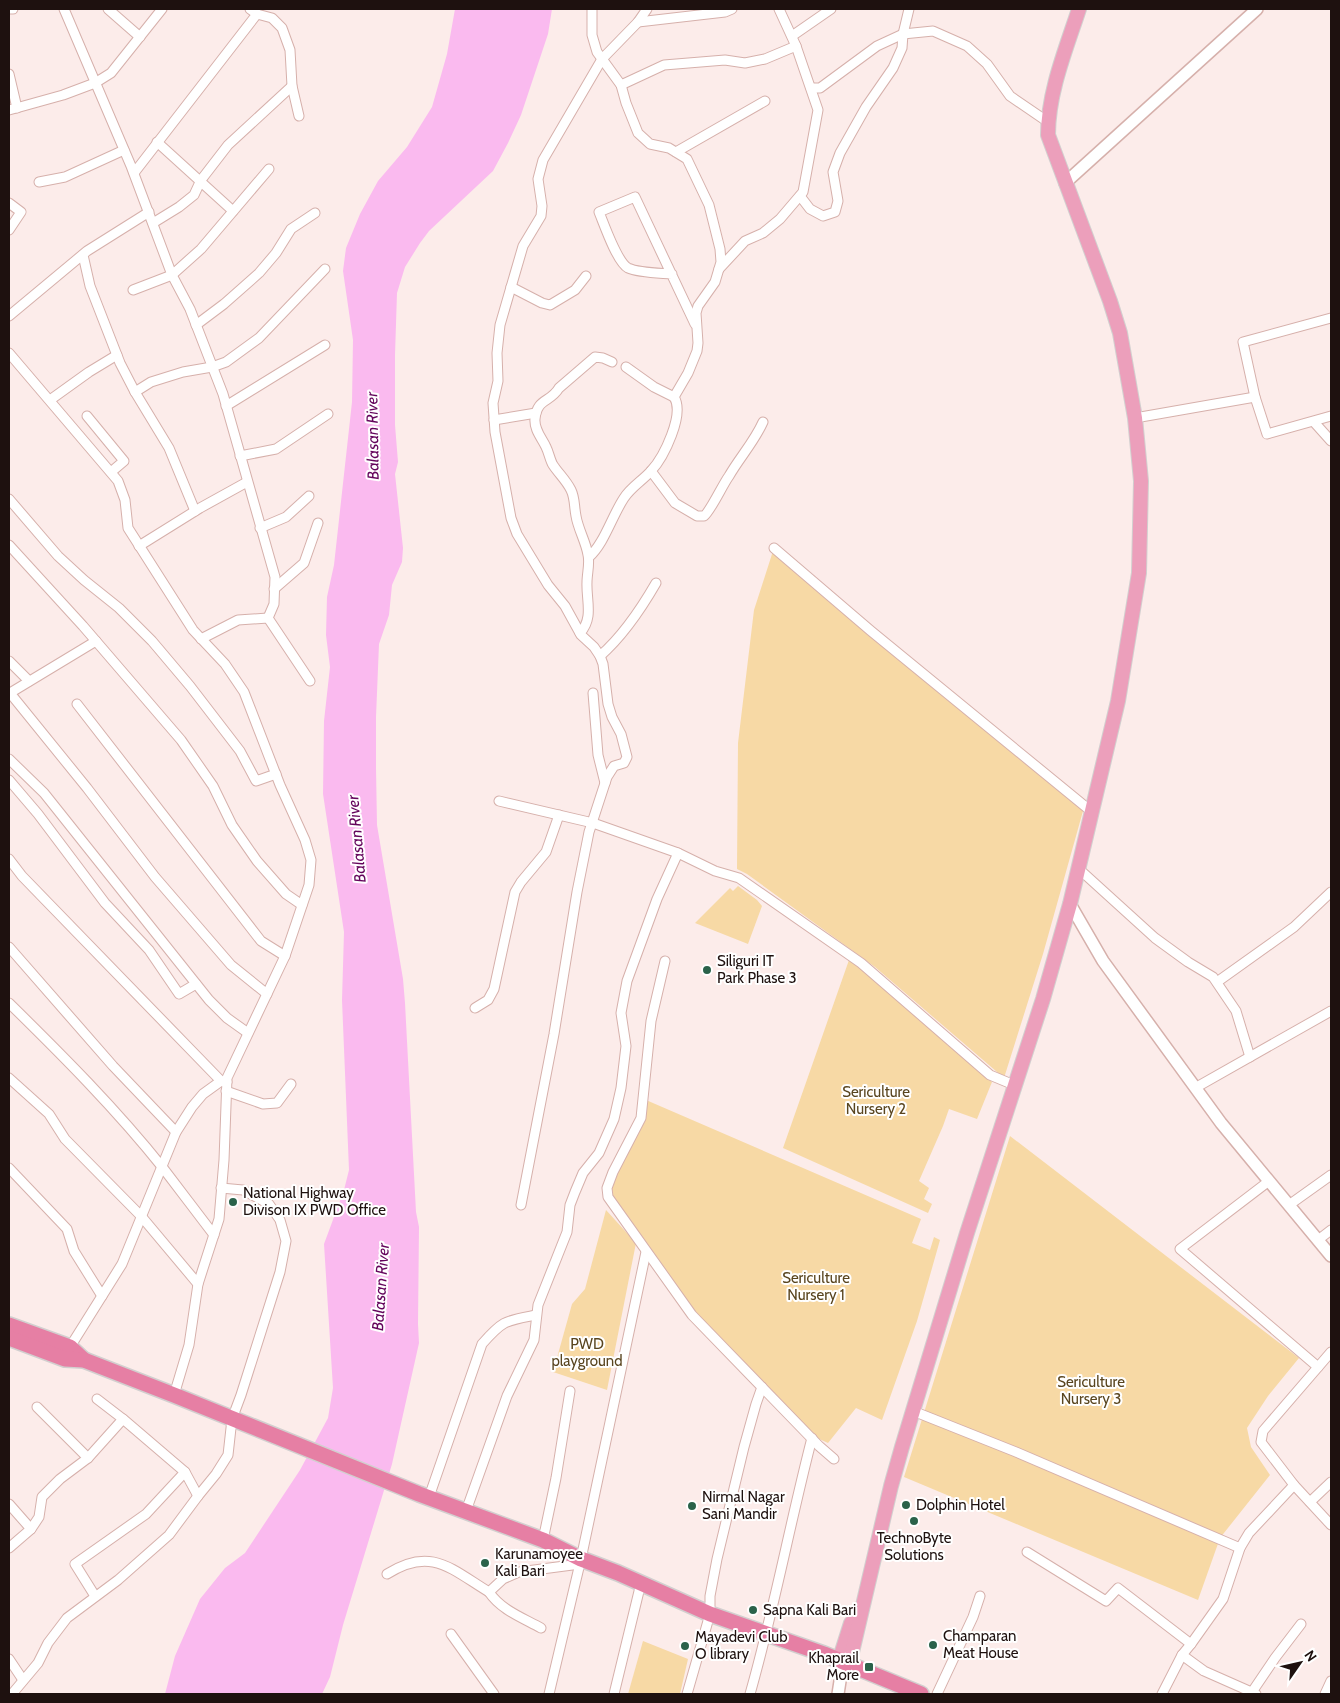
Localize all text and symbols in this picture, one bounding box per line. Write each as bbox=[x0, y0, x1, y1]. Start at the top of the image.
water label: Balasan River bbox=[362, 391, 383, 480]
water label: Balasan River bbox=[343, 793, 370, 884]
place label: Siliguri IT Park Phase 3 bbox=[717, 952, 797, 987]
marker: Siliguri IT Park Phase 3 bbox=[701, 964, 713, 976]
park label: Sericulture Nursery 2 bbox=[842, 1083, 910, 1118]
place label: National Highway Divison IX PWD Office bbox=[243, 1184, 386, 1219]
marker: National Highway Divison IX PWD Office bbox=[227, 1196, 239, 1208]
water label: Balasan River bbox=[368, 1241, 393, 1332]
park label: Sericulture Nursery 1 bbox=[782, 1269, 850, 1304]
park label: PWD playground bbox=[551, 1335, 623, 1370]
park label: Sericulture Nursery 3 bbox=[1057, 1373, 1125, 1408]
place label: Nirmal Nagar Sani Mandir bbox=[702, 1488, 785, 1523]
place label: Dolphin Hotel bbox=[916, 1496, 1005, 1514]
marker: Dolphin Hotel bbox=[900, 1499, 912, 1511]
marker: Nirmal Nagar Sani Mandir bbox=[686, 1500, 698, 1512]
marker: TechnoByte Solutions bbox=[908, 1515, 920, 1527]
place label: TechnoByte Solutions bbox=[877, 1529, 952, 1564]
place label: Karunamoyee Kali Bari bbox=[495, 1545, 583, 1580]
marker: Karunamoyee Kali Bari bbox=[479, 1557, 491, 1569]
place label: Sapna Kali Bari bbox=[763, 1601, 856, 1619]
marker: Sapna Kali Bari bbox=[747, 1604, 759, 1616]
place label: Champaran Meat House bbox=[943, 1627, 1019, 1662]
place label: Mayadevi Club O library bbox=[695, 1628, 788, 1663]
north arrow bbox=[1275, 1638, 1325, 1688]
marker: Champaran Meat House bbox=[927, 1639, 939, 1651]
marker: Mayadevi Club O library bbox=[679, 1640, 691, 1652]
text: N bbox=[1301, 1647, 1321, 1665]
place label: Khaprail More bbox=[808, 1649, 859, 1684]
marker: Khaprail More bbox=[863, 1661, 875, 1673]

